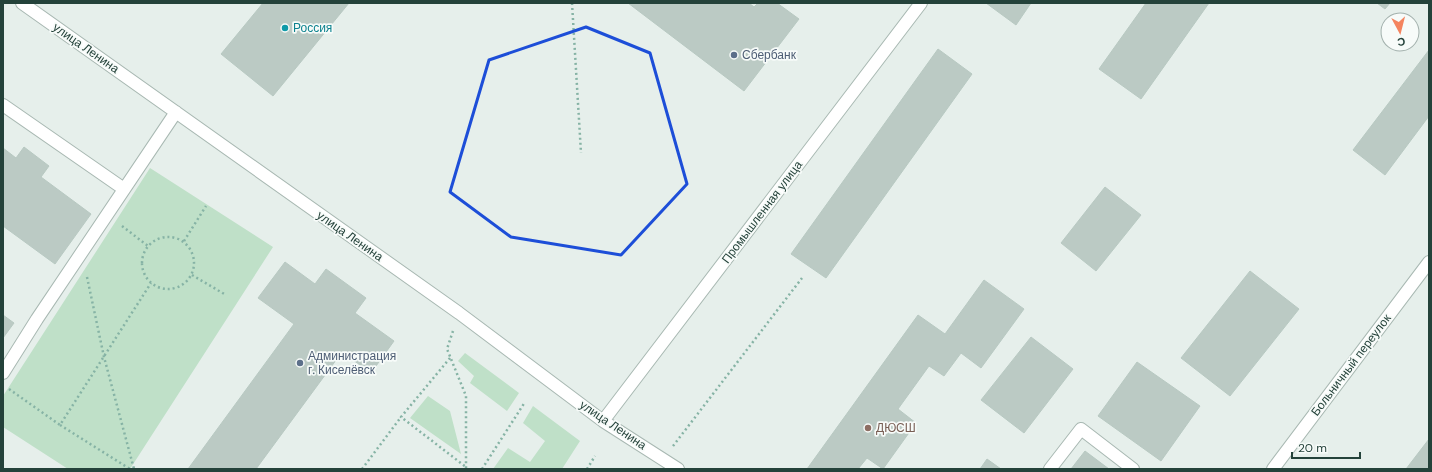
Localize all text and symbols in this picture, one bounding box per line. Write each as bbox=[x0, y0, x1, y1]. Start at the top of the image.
north arrow bbox=[1380, 12, 1420, 52]
street label: улица Ленина bbox=[50, 19, 123, 77]
place label: Россия bbox=[293, 20, 332, 36]
marker: Россия bbox=[280, 23, 290, 33]
text: С bbox=[1396, 34, 1406, 49]
place label: Сбербанк bbox=[742, 47, 797, 63]
marker: Сбербанк bbox=[729, 50, 739, 60]
street label: Промышленная улица bbox=[718, 157, 806, 267]
street label: улица Ленина bbox=[314, 207, 387, 265]
street label: Больничный переулок bbox=[1307, 310, 1395, 419]
place label: Администрация г. Киселёвск bbox=[308, 348, 396, 378]
marker: Администрация г. Киселёвск bbox=[295, 358, 305, 368]
street label: улица Ленина bbox=[576, 397, 650, 453]
place label: ДЮСШ bbox=[876, 420, 916, 436]
marker: ДЮСШ bbox=[863, 423, 873, 433]
scale bar bbox=[1292, 434, 1360, 460]
text: 20 m bbox=[1298, 440, 1327, 456]

